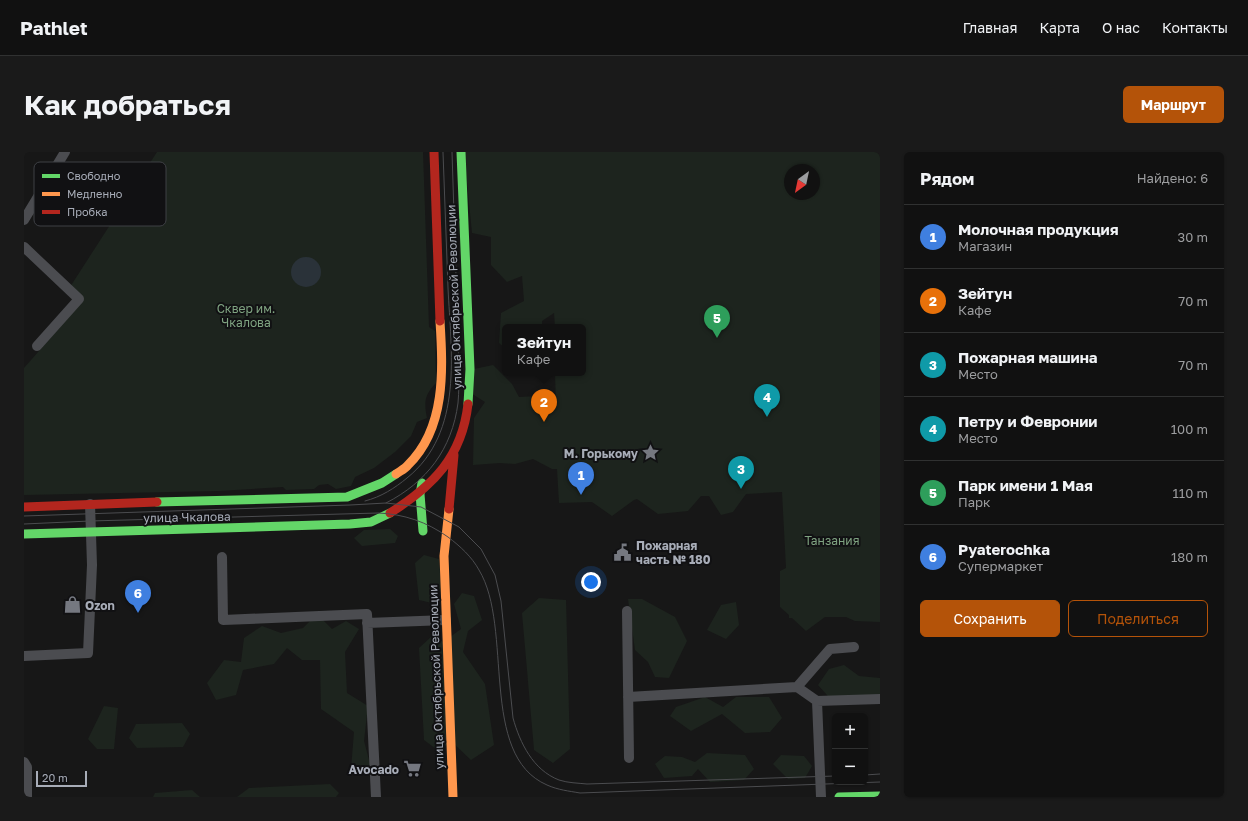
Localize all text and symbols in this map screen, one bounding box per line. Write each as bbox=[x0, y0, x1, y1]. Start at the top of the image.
text: Pathlet bbox=[20, 16, 88, 39]
text: Главная bbox=[963, 19, 1017, 36]
text: Карта bbox=[1039, 19, 1080, 36]
text: О нас bbox=[1102, 19, 1140, 36]
text: Контакты bbox=[1162, 19, 1228, 36]
button: Маршрут bbox=[1123, 86, 1224, 123]
text: Как добраться bbox=[24, 88, 231, 121]
legend bbox=[34, 162, 166, 226]
north arrow bbox=[784, 164, 820, 200]
text: Рядом bbox=[920, 168, 974, 189]
text: Свободно bbox=[67, 169, 121, 182]
text: Найдено: 6 bbox=[1137, 170, 1208, 186]
text: Медленно bbox=[67, 187, 123, 200]
street label: улица Октябрьской Революции bbox=[443, 204, 465, 390]
text: Пробка bbox=[67, 205, 108, 218]
text: Молочная продукция bbox=[958, 220, 1119, 238]
text: 1 bbox=[930, 229, 936, 245]
text: 30 m bbox=[1178, 229, 1208, 245]
text: Магазин bbox=[958, 238, 1012, 254]
text: Зейтун bbox=[958, 284, 1012, 302]
text: 2 bbox=[929, 293, 937, 309]
text: 70 m bbox=[1178, 293, 1208, 309]
park label: Сквер им. Чкалова bbox=[217, 301, 275, 330]
text: Кафе bbox=[958, 302, 991, 318]
pin: 5 bbox=[704, 305, 730, 338]
popup bbox=[502, 324, 586, 376]
text: Зейтун bbox=[517, 333, 571, 351]
text: Пожарная машина bbox=[958, 348, 1098, 366]
text: Кафе bbox=[517, 351, 550, 367]
text: 3 bbox=[929, 357, 937, 373]
text: 70 m bbox=[1178, 357, 1208, 373]
text: Место bbox=[958, 366, 998, 382]
pin: 4 bbox=[754, 384, 780, 417]
pin: 2 bbox=[531, 389, 557, 422]
text: Петру и Февронии bbox=[958, 412, 1098, 430]
text: 4 bbox=[929, 421, 937, 437]
text: 100 m bbox=[1171, 421, 1208, 437]
text: Место bbox=[958, 430, 998, 446]
place icon: М. Горькому bbox=[641, 443, 661, 463]
place label: М. Горькому bbox=[564, 446, 639, 461]
pin: 3 bbox=[728, 456, 754, 489]
pin: 1 bbox=[568, 462, 594, 495]
text: Парк имени 1 Мая bbox=[958, 476, 1093, 494]
text: 5 bbox=[929, 485, 937, 501]
text: 110 m bbox=[1173, 485, 1208, 501]
text: Парк bbox=[958, 494, 991, 510]
street label: улица Чкалова bbox=[143, 509, 231, 525]
park label: Танзания bbox=[804, 533, 860, 548]
place label: Пожарная часть № 180 bbox=[636, 538, 711, 567]
text: Pyaterochka bbox=[958, 540, 1050, 558]
public building icon: Пожарная часть № 180 bbox=[613, 542, 633, 562]
text: 6 bbox=[929, 549, 937, 565]
text: 180 m bbox=[1171, 549, 1208, 565]
text: Супермаркет bbox=[958, 558, 1043, 574]
your location bbox=[581, 572, 601, 592]
pin: 6 bbox=[125, 580, 151, 613]
street label: улица Октябрьской Революции bbox=[425, 584, 447, 770]
shop icon: Ozon bbox=[62, 595, 82, 615]
place label: Ozon bbox=[85, 598, 115, 613]
button: Сохранить bbox=[920, 600, 1060, 637]
button: Поделиться bbox=[1068, 600, 1208, 637]
map controls bbox=[832, 713, 868, 785]
button: + bbox=[832, 713, 868, 749]
button: − bbox=[832, 749, 868, 785]
supermarket icon: Avocado bbox=[402, 759, 422, 779]
place label: Avocado bbox=[349, 762, 399, 777]
scale bar bbox=[36, 769, 87, 788]
text: 20 m bbox=[42, 771, 68, 784]

